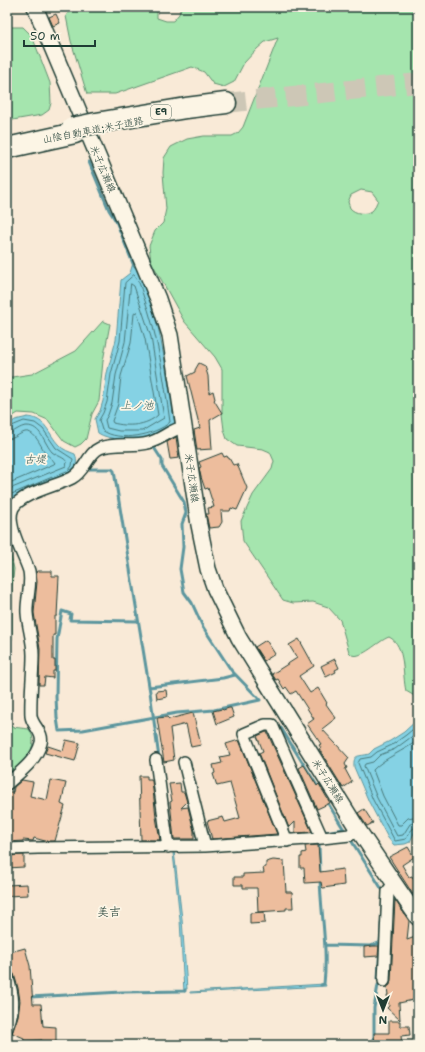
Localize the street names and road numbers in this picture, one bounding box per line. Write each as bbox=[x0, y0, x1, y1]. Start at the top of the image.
road number: E9 bbox=[151, 105, 171, 119]
street label: 山陰自動車道;米子道路 bbox=[41, 114, 145, 146]
street label: 米子広瀬線 bbox=[87, 143, 119, 195]
street label: 米子広瀬線 bbox=[182, 452, 202, 504]
street label: 米子広瀬線 bbox=[309, 756, 347, 806]

